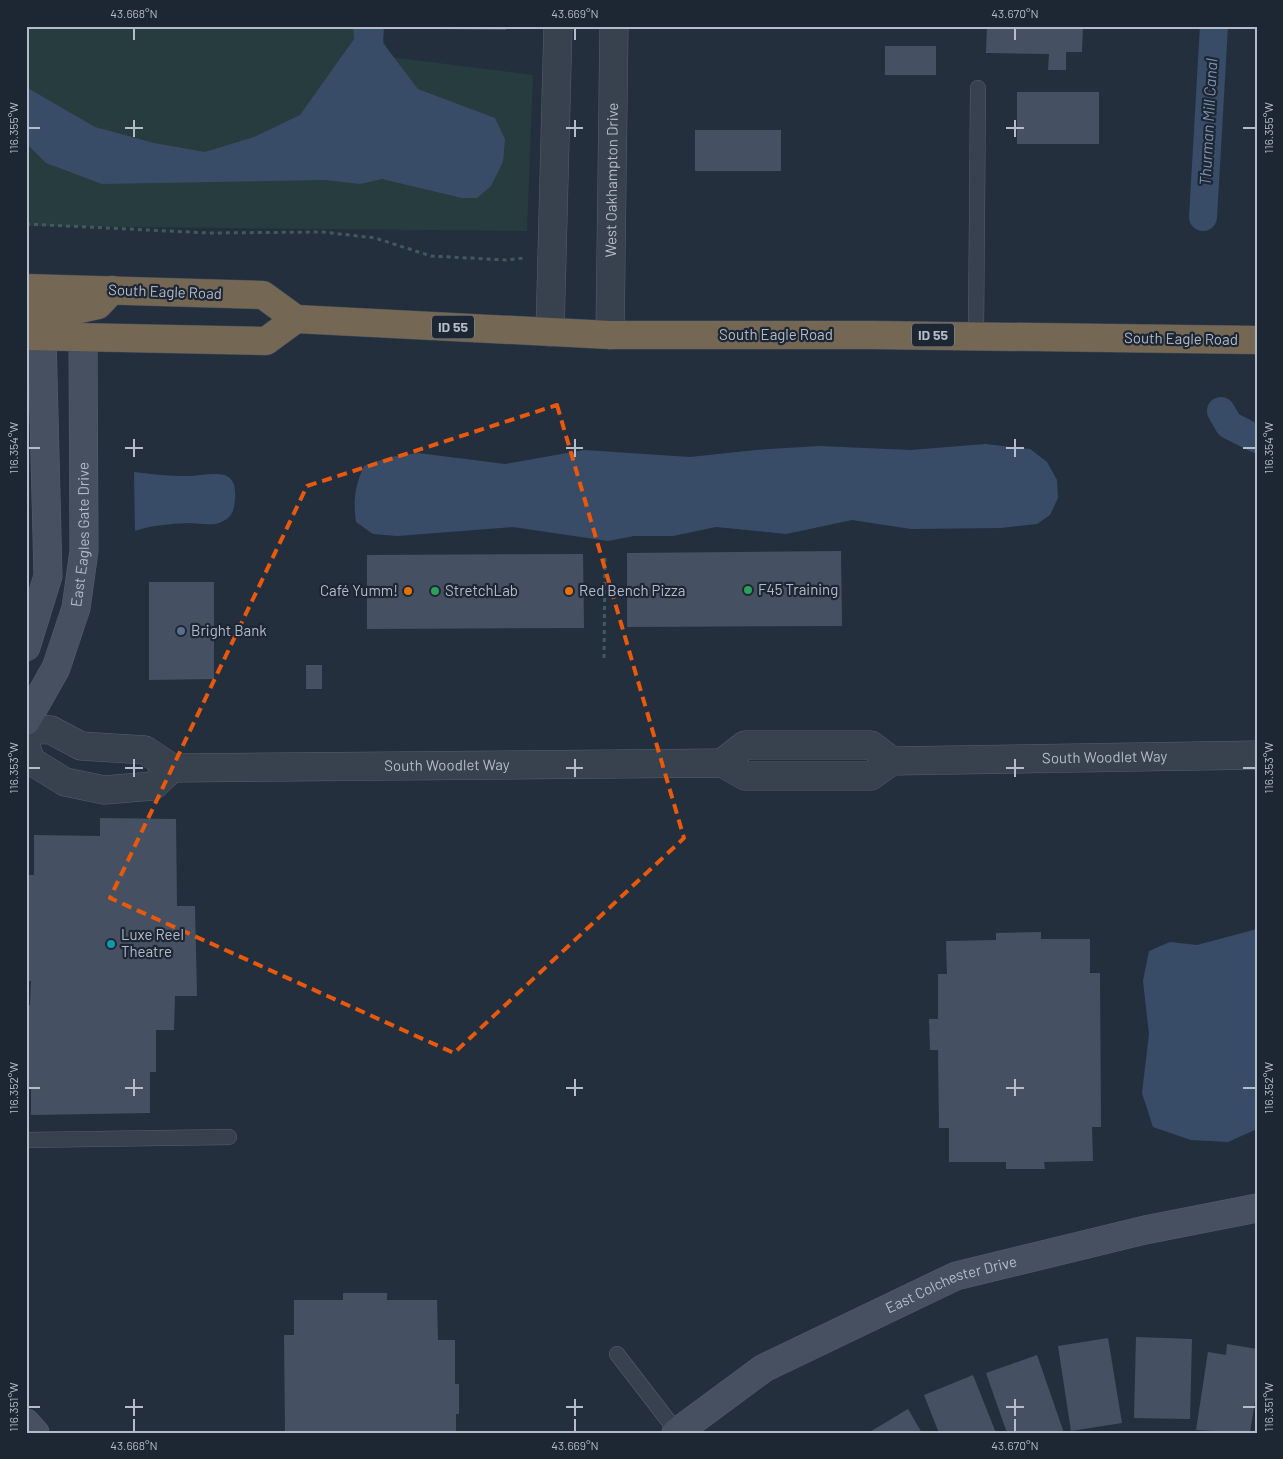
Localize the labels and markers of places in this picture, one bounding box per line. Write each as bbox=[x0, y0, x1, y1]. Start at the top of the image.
place label: F45 Training bbox=[758, 580, 838, 598]
place label: Café Yumm! bbox=[320, 581, 398, 599]
place label: StretchLab bbox=[445, 581, 518, 599]
place label: Red Bench Pizza bbox=[579, 581, 685, 599]
marker: F45 Training bbox=[742, 584, 754, 596]
marker: Café Yumm! bbox=[402, 585, 414, 597]
marker: StretchLab bbox=[429, 585, 441, 597]
marker: Red Bench Pizza bbox=[563, 585, 575, 597]
place label: Bright Bank bbox=[191, 621, 267, 639]
marker: Bright Bank bbox=[175, 625, 187, 637]
place label: Luxe Reel Theatre bbox=[121, 925, 184, 960]
marker: Luxe Reel Theatre bbox=[105, 938, 117, 950]

